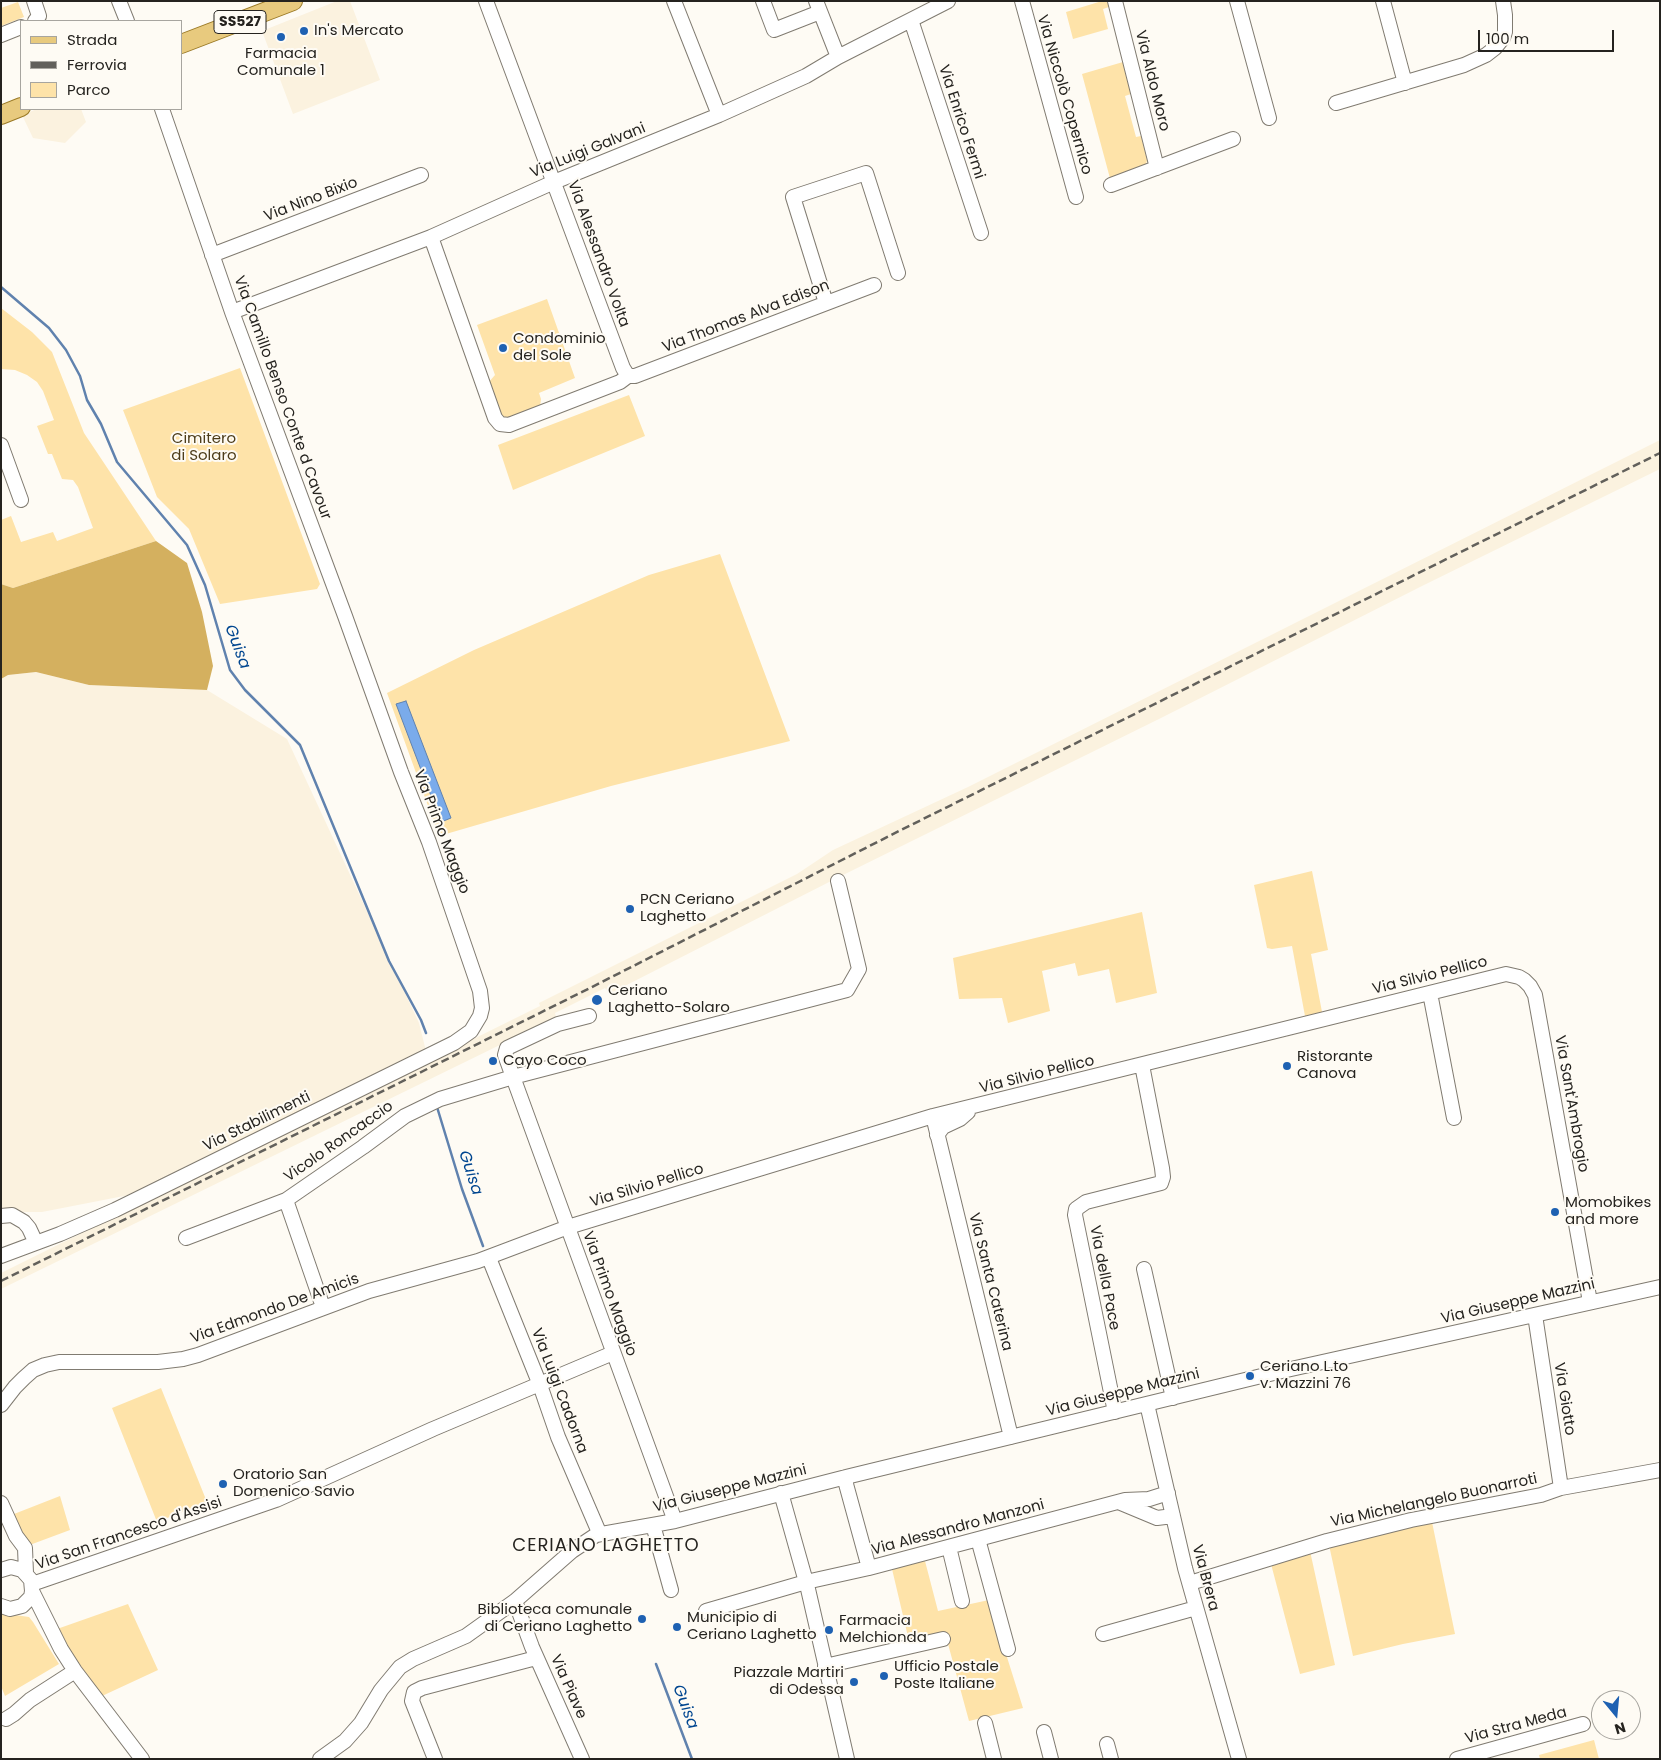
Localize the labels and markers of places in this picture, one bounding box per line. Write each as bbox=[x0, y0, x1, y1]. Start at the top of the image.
place label: In's Mercato bbox=[314, 22, 404, 40]
marker: In's Mercato bbox=[298, 25, 310, 37]
marker: Farmacia Comunale 1 bbox=[275, 31, 287, 43]
place label: Farmacia Comunale 1 bbox=[237, 45, 325, 80]
place label: Condominio del Sole bbox=[513, 330, 606, 365]
marker: Condominio del Sole bbox=[497, 342, 509, 354]
place label: PCN Ceriano Laghetto bbox=[640, 891, 734, 926]
marker: PCN Ceriano Laghetto bbox=[624, 903, 636, 915]
place label: Ceriano Laghetto-Solaro bbox=[608, 982, 730, 1017]
marker: Ceriano Laghetto-Solaro bbox=[590, 993, 604, 1007]
place label: Ristorante Canova bbox=[1297, 1048, 1373, 1083]
place label: Cayo Coco bbox=[503, 1052, 587, 1070]
marker: Cayo Coco bbox=[487, 1055, 499, 1067]
marker: Ristorante Canova bbox=[1281, 1060, 1293, 1072]
place label: Momobikes and more bbox=[1565, 1194, 1651, 1229]
marker: Momobikes and more bbox=[1549, 1206, 1561, 1218]
place label: Ceriano L.to v. Mazzini 76 bbox=[1260, 1358, 1351, 1393]
marker: Ceriano L.to v. Mazzini 76 bbox=[1244, 1370, 1256, 1382]
place label: Oratorio San Domenico Savio bbox=[233, 1466, 355, 1501]
marker: Oratorio San Domenico Savio bbox=[217, 1478, 229, 1490]
place label: Biblioteca comunale di Ceriano Laghetto bbox=[478, 1601, 632, 1636]
place label: Municipio di Ceriano Laghetto bbox=[687, 1609, 817, 1644]
place label: Farmacia Melchionda bbox=[839, 1612, 927, 1647]
marker: Biblioteca comunale di Ceriano Laghetto bbox=[636, 1613, 648, 1625]
marker: Municipio di Ceriano Laghetto bbox=[671, 1621, 683, 1633]
marker: Farmacia Melchionda bbox=[823, 1624, 835, 1636]
place label: Ufficio Postale Poste Italiane bbox=[894, 1658, 999, 1693]
place label: Piazzale Martiri di Odessa bbox=[734, 1664, 844, 1699]
marker: Ufficio Postale Poste Italiane bbox=[878, 1670, 890, 1682]
marker: Piazzale Martiri di Odessa bbox=[848, 1676, 860, 1688]

